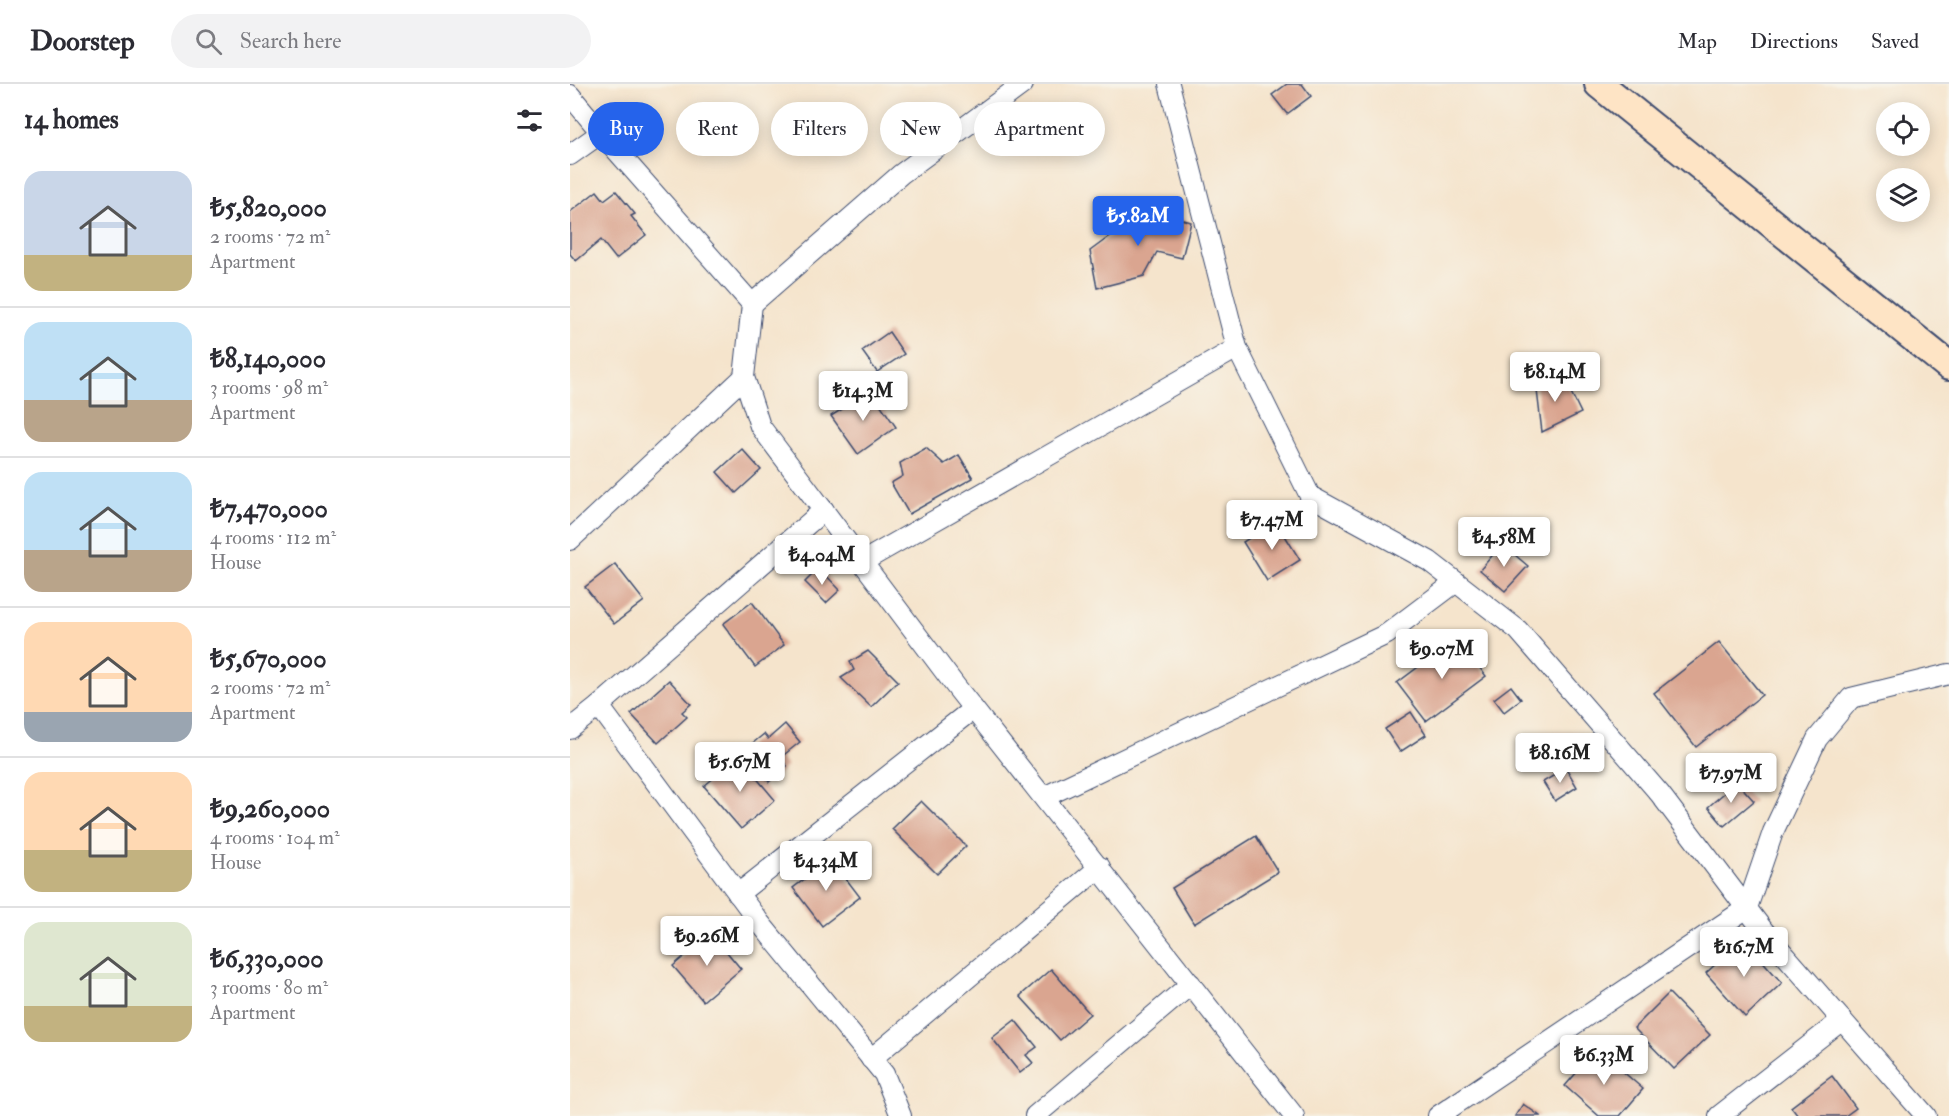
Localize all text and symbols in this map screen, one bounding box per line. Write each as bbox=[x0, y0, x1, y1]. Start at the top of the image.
search box bbox=[171, 14, 591, 68]
text: Doorstep bbox=[30, 24, 135, 59]
icon: search bbox=[192, 25, 225, 58]
text: Search here bbox=[240, 27, 341, 55]
text: Map bbox=[1677, 28, 1717, 55]
text: Directions bbox=[1750, 28, 1838, 55]
text: Saved bbox=[1871, 28, 1919, 55]
chip: Buy bbox=[588, 102, 664, 156]
chip: Rent bbox=[676, 102, 759, 156]
chip: Filters bbox=[771, 102, 868, 156]
chip: New bbox=[880, 102, 962, 156]
chip: Apartment bbox=[974, 102, 1105, 156]
map controls bbox=[1876, 102, 1930, 222]
button: locate bbox=[1876, 102, 1930, 156]
text: 14 homes bbox=[24, 104, 119, 136]
icon: filters bbox=[513, 104, 546, 137]
button: layers bbox=[1876, 168, 1930, 222]
text: ₺5,820,000 bbox=[210, 192, 327, 224]
icon: home bbox=[72, 195, 144, 267]
pin: ₺5.82M bbox=[1089, 196, 1187, 247]
text: ₺5.82M bbox=[1107, 203, 1169, 228]
text: 2 rooms · 72 m² bbox=[210, 224, 330, 249]
text: Apartment bbox=[210, 249, 295, 274]
text: ₺8,140,000 bbox=[210, 343, 326, 375]
icon: home bbox=[72, 346, 144, 418]
pin: ₺8.14M bbox=[1506, 352, 1604, 403]
text: ₺8.14M bbox=[1524, 359, 1586, 384]
pin: ₺14.3M bbox=[814, 371, 912, 422]
text: 3 rooms · 98 m² bbox=[210, 375, 328, 400]
text: ₺14.3M bbox=[833, 378, 893, 403]
text: Apartment bbox=[210, 400, 295, 425]
text: ₺7,470,000 bbox=[210, 493, 328, 525]
icon: home bbox=[72, 496, 144, 568]
pin: ₺7.47M bbox=[1223, 500, 1321, 551]
text: ₺7.47M bbox=[1240, 507, 1304, 532]
pin: ₺4.58M bbox=[1455, 517, 1553, 568]
text: ₺4.58M bbox=[1472, 524, 1536, 549]
text: 4 rooms · 112 m² bbox=[210, 525, 336, 550]
pin: ₺4.04M bbox=[773, 535, 871, 586]
text: ₺4.04M bbox=[789, 542, 855, 567]
text: House bbox=[210, 550, 261, 575]
pin: ₺9.07M bbox=[1393, 629, 1491, 680]
text: ₺9.07M bbox=[1410, 636, 1474, 661]
text: ₺5,670,000 bbox=[210, 643, 327, 675]
icon: home bbox=[72, 646, 144, 718]
text: 2 rooms · 72 m² bbox=[210, 675, 330, 700]
text: Apartment bbox=[210, 700, 295, 725]
pin: ₺8.16M bbox=[1511, 733, 1609, 784]
text: ₺8.16M bbox=[1529, 740, 1591, 765]
pin: ₺5.67M bbox=[691, 742, 789, 793]
text: ₺5.67M bbox=[709, 749, 771, 774]
pin: ₺7.97M bbox=[1682, 753, 1780, 804]
text: ₺7.97M bbox=[1700, 760, 1762, 785]
text: ₺9,260,000 bbox=[210, 793, 330, 825]
icon: home bbox=[72, 796, 144, 868]
text: 4 rooms · 104 m² bbox=[210, 825, 340, 850]
pin: ₺4.34M bbox=[777, 841, 875, 892]
text: ₺4.34M bbox=[794, 848, 858, 873]
text: House bbox=[210, 850, 261, 875]
pin: ₺9.26M bbox=[658, 916, 756, 967]
text: ₺9.26M bbox=[674, 923, 740, 948]
pin: ₺16.7M bbox=[1695, 927, 1793, 978]
text: ₺16.7M bbox=[1714, 934, 1774, 959]
text: ₺6,330,000 bbox=[210, 943, 324, 975]
icon: home bbox=[72, 946, 144, 1018]
text: 3 rooms · 80 m² bbox=[210, 975, 328, 1000]
text: Apartment bbox=[210, 1000, 295, 1025]
pin: ₺6.33M bbox=[1555, 1035, 1653, 1086]
text: ₺6.33M bbox=[1574, 1042, 1634, 1067]

